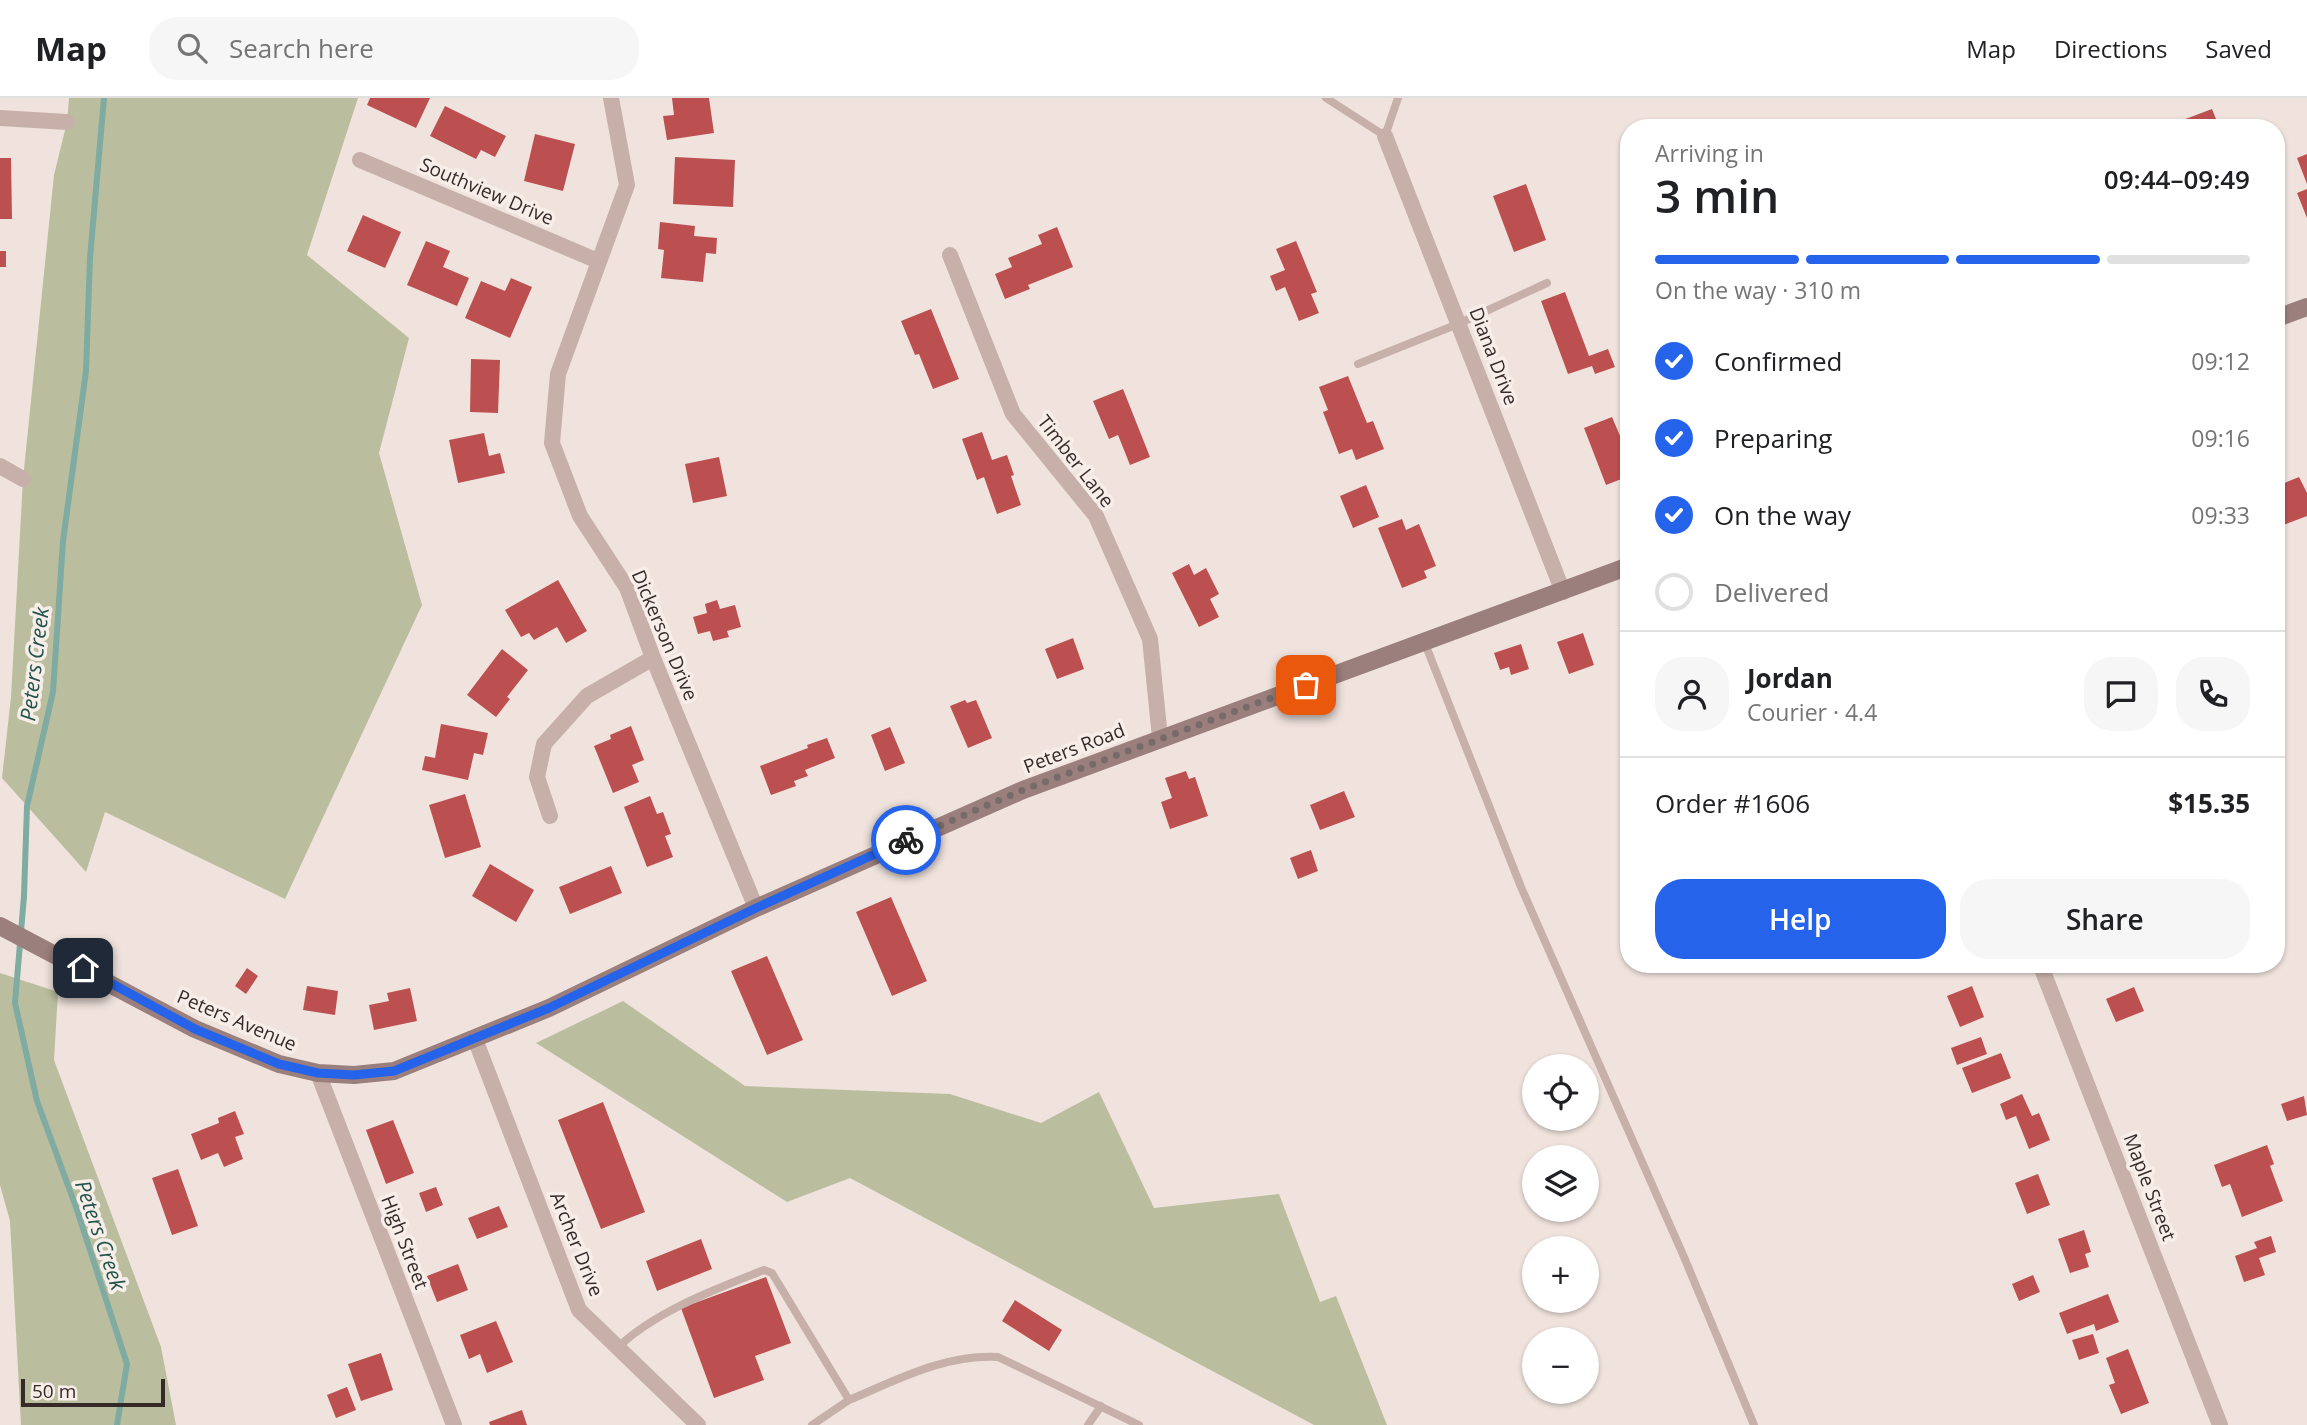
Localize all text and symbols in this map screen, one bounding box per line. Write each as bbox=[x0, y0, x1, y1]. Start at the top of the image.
search box bbox=[149, 17, 639, 80]
text: Map bbox=[35, 26, 107, 71]
icon: search bbox=[173, 29, 211, 67]
text: Search here bbox=[229, 30, 374, 66]
text: Map bbox=[1966, 32, 2016, 65]
text: Directions bbox=[2054, 32, 2167, 65]
text: Saved bbox=[2205, 32, 2272, 65]
text: Arriving in bbox=[1655, 137, 1764, 169]
street label: Southview Drive bbox=[416, 151, 558, 231]
text: 09:44–09:49 bbox=[2104, 161, 2250, 197]
text: 3 min bbox=[1655, 164, 1779, 226]
text: On the way · 310 m bbox=[1655, 274, 1861, 306]
street label: Diana Drive bbox=[1463, 303, 1525, 409]
icon: check bbox=[1655, 342, 1693, 380]
text: Confirmed bbox=[1714, 343, 1842, 379]
text: 09:12 bbox=[2191, 345, 2250, 377]
street label: Timber Lane bbox=[1032, 409, 1120, 513]
icon: check bbox=[1655, 419, 1693, 457]
text: Preparing bbox=[1714, 420, 1832, 456]
text: 09:16 bbox=[2191, 422, 2250, 454]
icon: check bbox=[1655, 496, 1693, 534]
text: On the way bbox=[1714, 497, 1851, 533]
text: 09:33 bbox=[2191, 499, 2250, 531]
street label: Dickerson Drive bbox=[626, 566, 704, 704]
text: Delivered bbox=[1714, 574, 1829, 610]
water label: Peters Creek bbox=[13, 605, 55, 722]
pin bbox=[1276, 655, 1336, 715]
button: person bbox=[1655, 657, 1729, 731]
button: chat bbox=[2084, 657, 2158, 731]
button: phone bbox=[2176, 657, 2250, 731]
text: Jordan bbox=[1747, 660, 1833, 696]
icon: bag bbox=[1287, 666, 1325, 704]
text: Courier · 4.4 bbox=[1747, 696, 1877, 728]
street label: Peters Road bbox=[1020, 717, 1128, 779]
text: Order #1606 bbox=[1655, 785, 1810, 821]
text: $15.35 bbox=[2168, 785, 2250, 821]
courier bbox=[871, 805, 941, 875]
icon: bike bbox=[887, 821, 925, 859]
button: Help bbox=[1655, 879, 1946, 959]
button: Share bbox=[1960, 879, 2250, 959]
pin bbox=[53, 938, 113, 998]
icon: home bbox=[64, 949, 102, 987]
street label: Peters Avenue bbox=[173, 983, 301, 1057]
map controls bbox=[1522, 1054, 1599, 1404]
button: locate bbox=[1522, 1054, 1599, 1131]
street label: Maple Street bbox=[2118, 1130, 2182, 1244]
button: layers bbox=[1522, 1145, 1599, 1222]
water label: Peters Creek bbox=[69, 1176, 133, 1294]
street label: Archer Drive bbox=[544, 1188, 610, 1300]
street label: High Street bbox=[375, 1191, 435, 1293]
button: + bbox=[1522, 1236, 1599, 1313]
button: − bbox=[1522, 1327, 1599, 1404]
scale bar bbox=[21, 1376, 164, 1408]
text: 50 m bbox=[32, 1378, 76, 1404]

